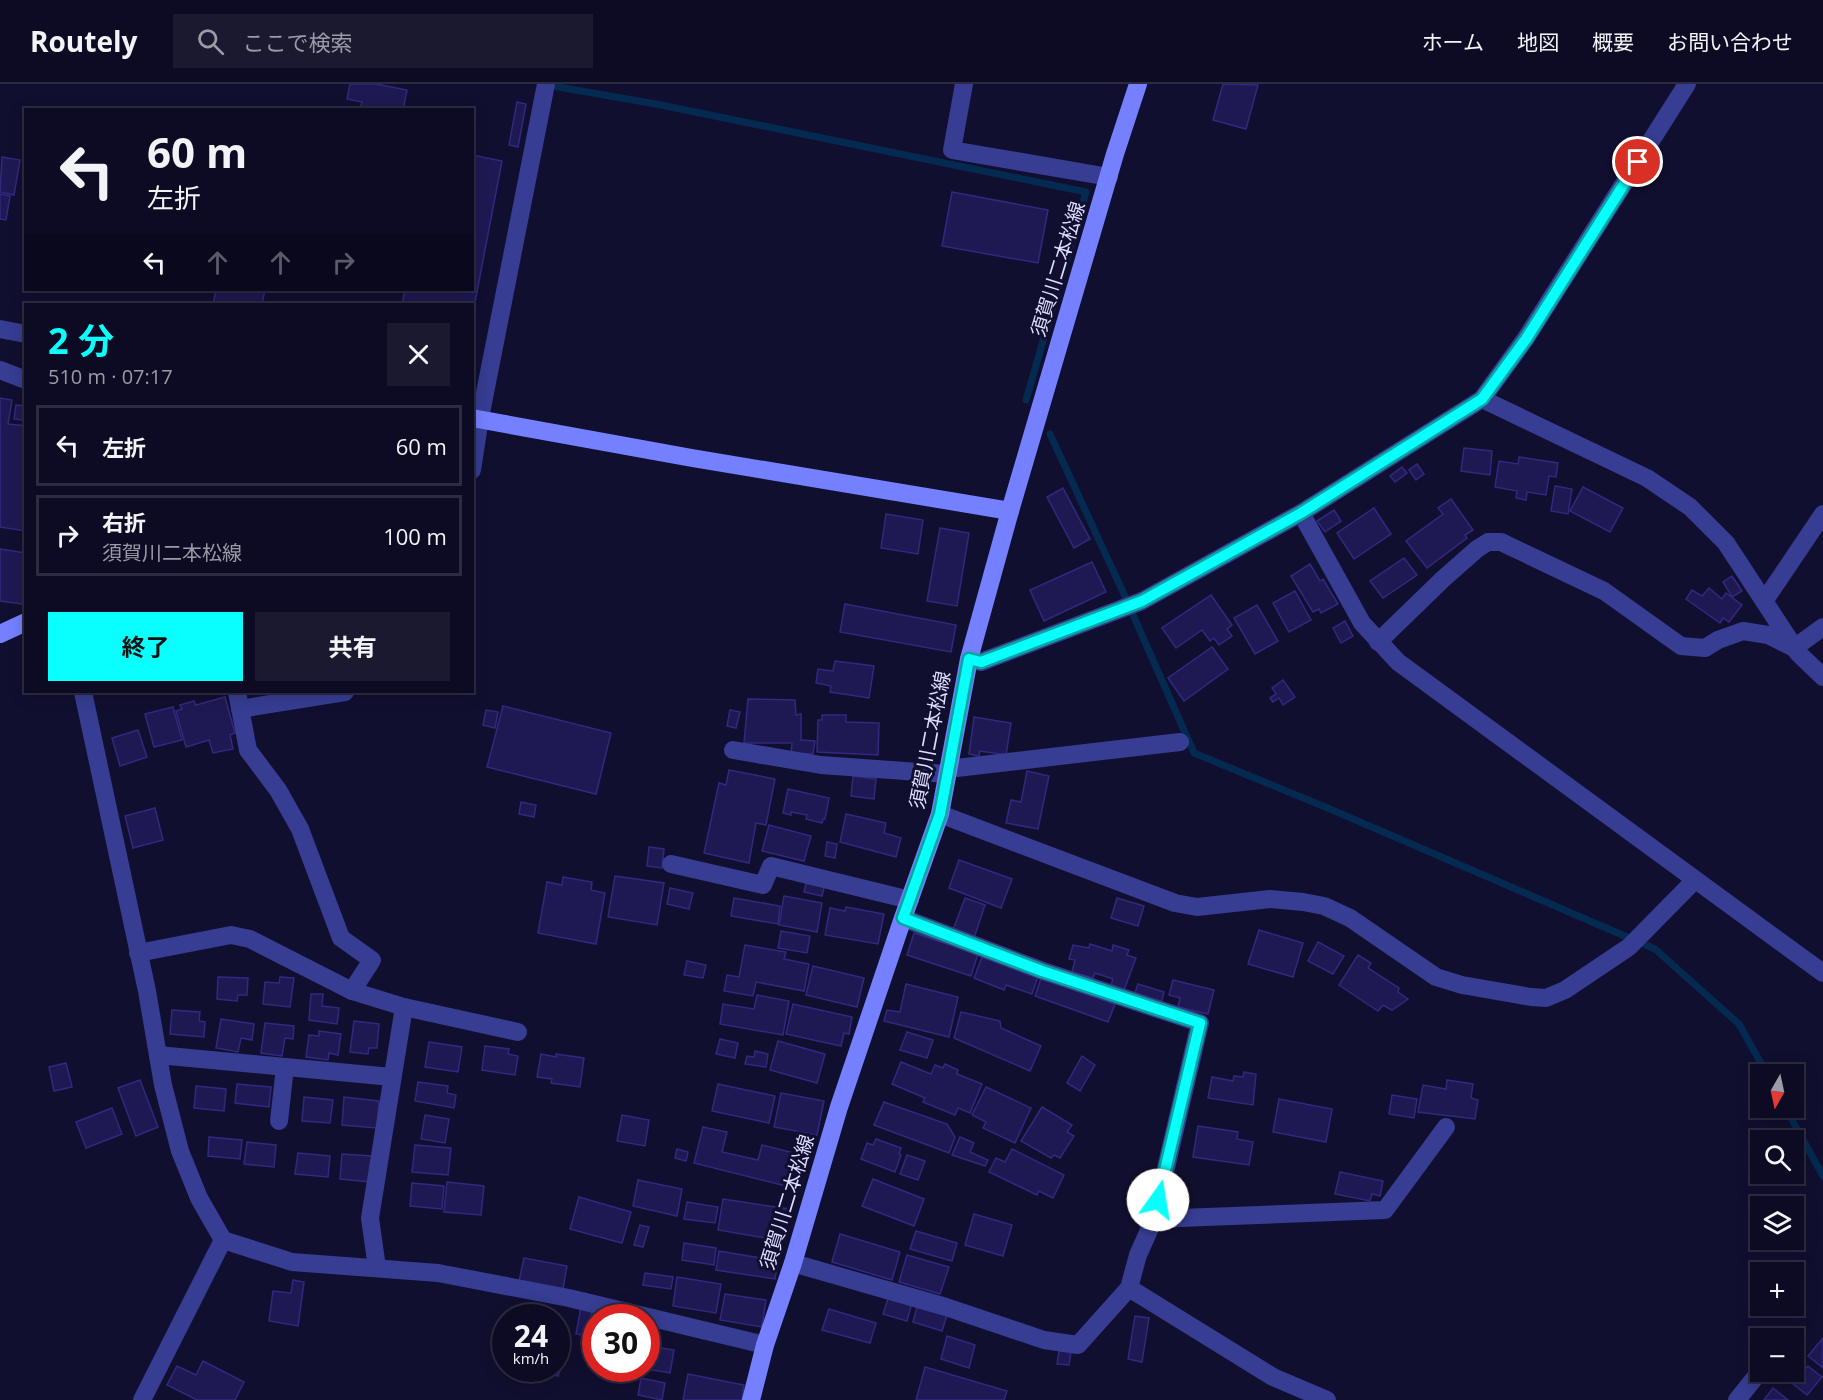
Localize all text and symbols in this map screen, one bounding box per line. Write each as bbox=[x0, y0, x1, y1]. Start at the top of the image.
search box bbox=[173, 14, 593, 68]
text: Routely bbox=[30, 22, 137, 60]
icon: search bbox=[194, 25, 227, 58]
text: ここで検索 bbox=[242, 27, 352, 57]
text: ホーム bbox=[1422, 28, 1484, 56]
text: 地図 bbox=[1517, 28, 1559, 56]
text: 概要 bbox=[1592, 28, 1634, 56]
text: お問い合わせ bbox=[1667, 28, 1793, 56]
text: 60 m bbox=[147, 123, 247, 180]
icon: left bbox=[48, 132, 126, 210]
pin bbox=[1612, 136, 1663, 187]
icon: arrive bbox=[1621, 145, 1654, 178]
text: 左折 bbox=[147, 179, 201, 216]
street label: 須賀川二本松線 bbox=[1024, 198, 1091, 340]
icon: left bbox=[138, 246, 171, 279]
icon: ahead bbox=[201, 246, 234, 279]
icon: ahead bbox=[264, 246, 297, 279]
icon: right bbox=[327, 246, 360, 279]
text: 2 分 bbox=[48, 316, 114, 365]
button: close bbox=[387, 323, 450, 386]
text: 510 m · 07:17 bbox=[48, 363, 173, 390]
icon: left bbox=[51, 429, 84, 462]
text: 60 m bbox=[396, 431, 447, 461]
text: 左折 bbox=[102, 432, 146, 462]
text: 右折 bbox=[102, 507, 146, 537]
icon: right bbox=[51, 519, 84, 552]
text: 100 m bbox=[383, 521, 447, 551]
text: 須賀川二本松線 bbox=[102, 539, 242, 566]
button: 終了 bbox=[48, 612, 243, 681]
button: 共有 bbox=[255, 612, 450, 681]
street label: 須賀川二本松線 bbox=[903, 669, 956, 811]
north arrow bbox=[1750, 1064, 1804, 1118]
map controls bbox=[1750, 1064, 1804, 1382]
button: search bbox=[1750, 1130, 1804, 1184]
street label: 須賀川二本松線 bbox=[753, 1131, 820, 1273]
position arrow bbox=[1126, 1168, 1190, 1232]
button: layers bbox=[1750, 1196, 1804, 1250]
button: + bbox=[1750, 1262, 1804, 1316]
speed limit sign: 30 bbox=[582, 1304, 660, 1382]
text: 24 bbox=[514, 1315, 548, 1356]
button: − bbox=[1750, 1328, 1804, 1382]
text: km/h bbox=[513, 1348, 549, 1368]

